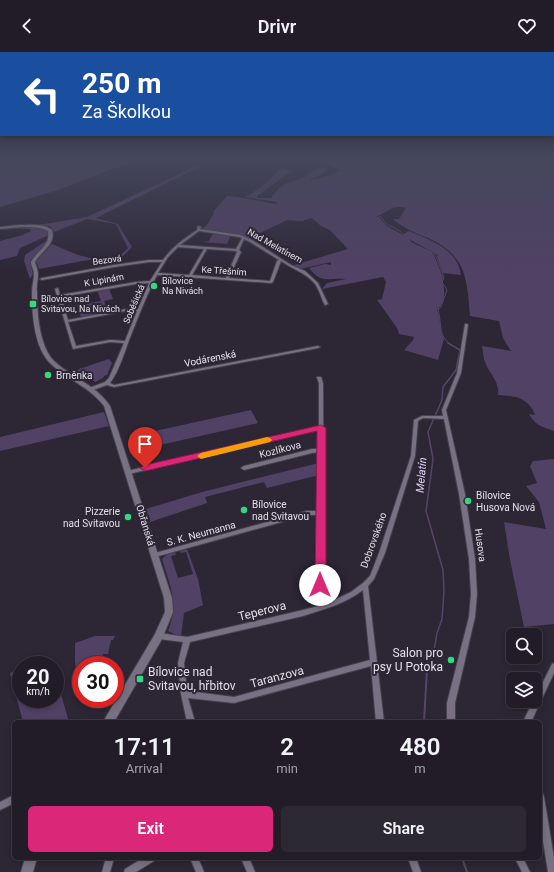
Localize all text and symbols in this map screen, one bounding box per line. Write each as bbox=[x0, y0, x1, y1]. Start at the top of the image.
icon: back bbox=[16, 15, 38, 37]
icon: heart bbox=[516, 15, 538, 37]
text: Drivr bbox=[258, 16, 296, 37]
text: 250 m bbox=[82, 67, 161, 100]
icon: left bbox=[16, 68, 68, 120]
text: Za Školkou bbox=[82, 101, 171, 122]
street label: Nad Melatínem bbox=[246, 227, 304, 265]
street label: Bezová bbox=[92, 253, 122, 267]
street label: Ke Třešním bbox=[201, 264, 247, 278]
street label: K Lipinám bbox=[83, 272, 125, 288]
place label: Bílovice Na Nivách bbox=[162, 276, 203, 296]
marker: Bílovice Na Nivách bbox=[149, 281, 159, 291]
street label: Soběšická bbox=[121, 283, 147, 325]
place label: Bílovice nad Svitavou, Na Nivách bbox=[41, 294, 120, 314]
marker: Bílovice nad Svitavou, Na Nivách bbox=[28, 299, 38, 309]
street label: Vodárenská bbox=[183, 348, 237, 369]
marker: Brněnka bbox=[43, 370, 53, 380]
place label: Brněnka bbox=[56, 370, 92, 381]
pin bbox=[128, 427, 162, 468]
icon: arrive bbox=[134, 433, 156, 455]
street label: Kozlíkova bbox=[258, 439, 302, 460]
water label: Melatín bbox=[413, 457, 430, 493]
place label: Bílovice Husova Nová bbox=[476, 490, 535, 513]
marker: Bílovice Husova Nová bbox=[463, 496, 473, 506]
place label: Bílovice nad Svitavou bbox=[252, 499, 309, 522]
street label: Obřanská bbox=[134, 503, 157, 547]
marker: Bílovice nad Svitavou bbox=[239, 505, 249, 515]
place label: Pizzerie nad Svitavou bbox=[63, 506, 120, 529]
street label: Dobrovského bbox=[358, 511, 389, 569]
marker: Pizzerie nad Svitavou bbox=[123, 512, 133, 522]
street label: S. K. Neumanna bbox=[165, 519, 237, 548]
street label: Husova bbox=[473, 528, 488, 562]
position arrow bbox=[299, 564, 341, 606]
street label: Teperova bbox=[237, 598, 287, 624]
map controls bbox=[506, 628, 542, 708]
button: search bbox=[506, 628, 542, 664]
place label: Salon pro psy U Potoka bbox=[373, 646, 443, 674]
marker: Salon pro psy U Potoka bbox=[446, 655, 456, 665]
speed limit sign: 30 bbox=[72, 656, 124, 708]
street label: Taranzova bbox=[249, 663, 305, 691]
text: 20 bbox=[27, 665, 49, 689]
place label: Bílovice nad Svitavou, hřbitov bbox=[148, 665, 236, 693]
button: layers bbox=[506, 672, 542, 708]
marker: Bílovice nad Svitavou, hřbitov bbox=[135, 674, 145, 684]
text: km/h bbox=[26, 686, 50, 697]
text: 17:11 bbox=[113, 733, 175, 761]
text: 2 bbox=[280, 733, 294, 761]
text: 480 bbox=[399, 733, 441, 761]
text: Arrival bbox=[126, 761, 163, 776]
text: min bbox=[276, 761, 298, 776]
text: m bbox=[414, 761, 426, 776]
button: Exit bbox=[28, 806, 273, 852]
button: Share bbox=[281, 806, 526, 852]

